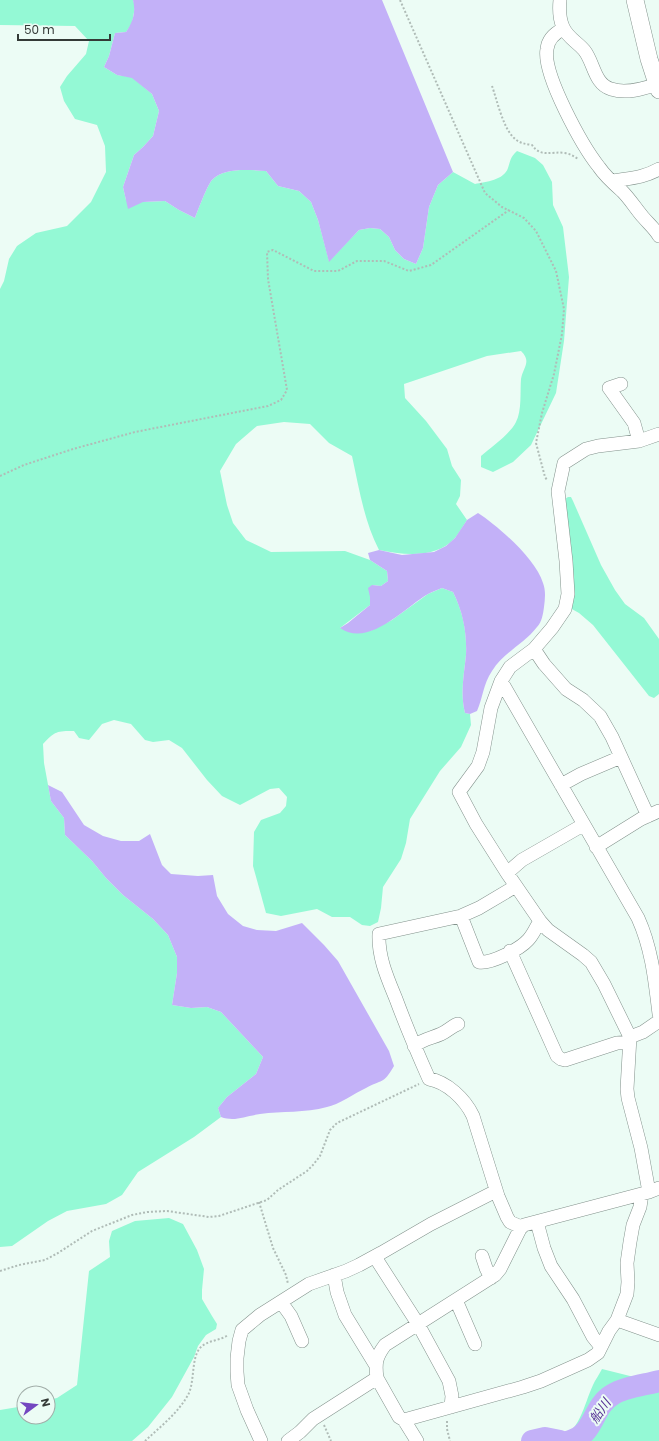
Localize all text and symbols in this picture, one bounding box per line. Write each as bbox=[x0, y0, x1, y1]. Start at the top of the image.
scale bar bbox=[18, 16, 110, 42]
text: 50 m bbox=[24, 21, 55, 38]
north arrow bbox=[16, 1385, 56, 1425]
water label: 船川 bbox=[585, 1393, 616, 1427]
text: N bbox=[37, 1396, 54, 1408]

